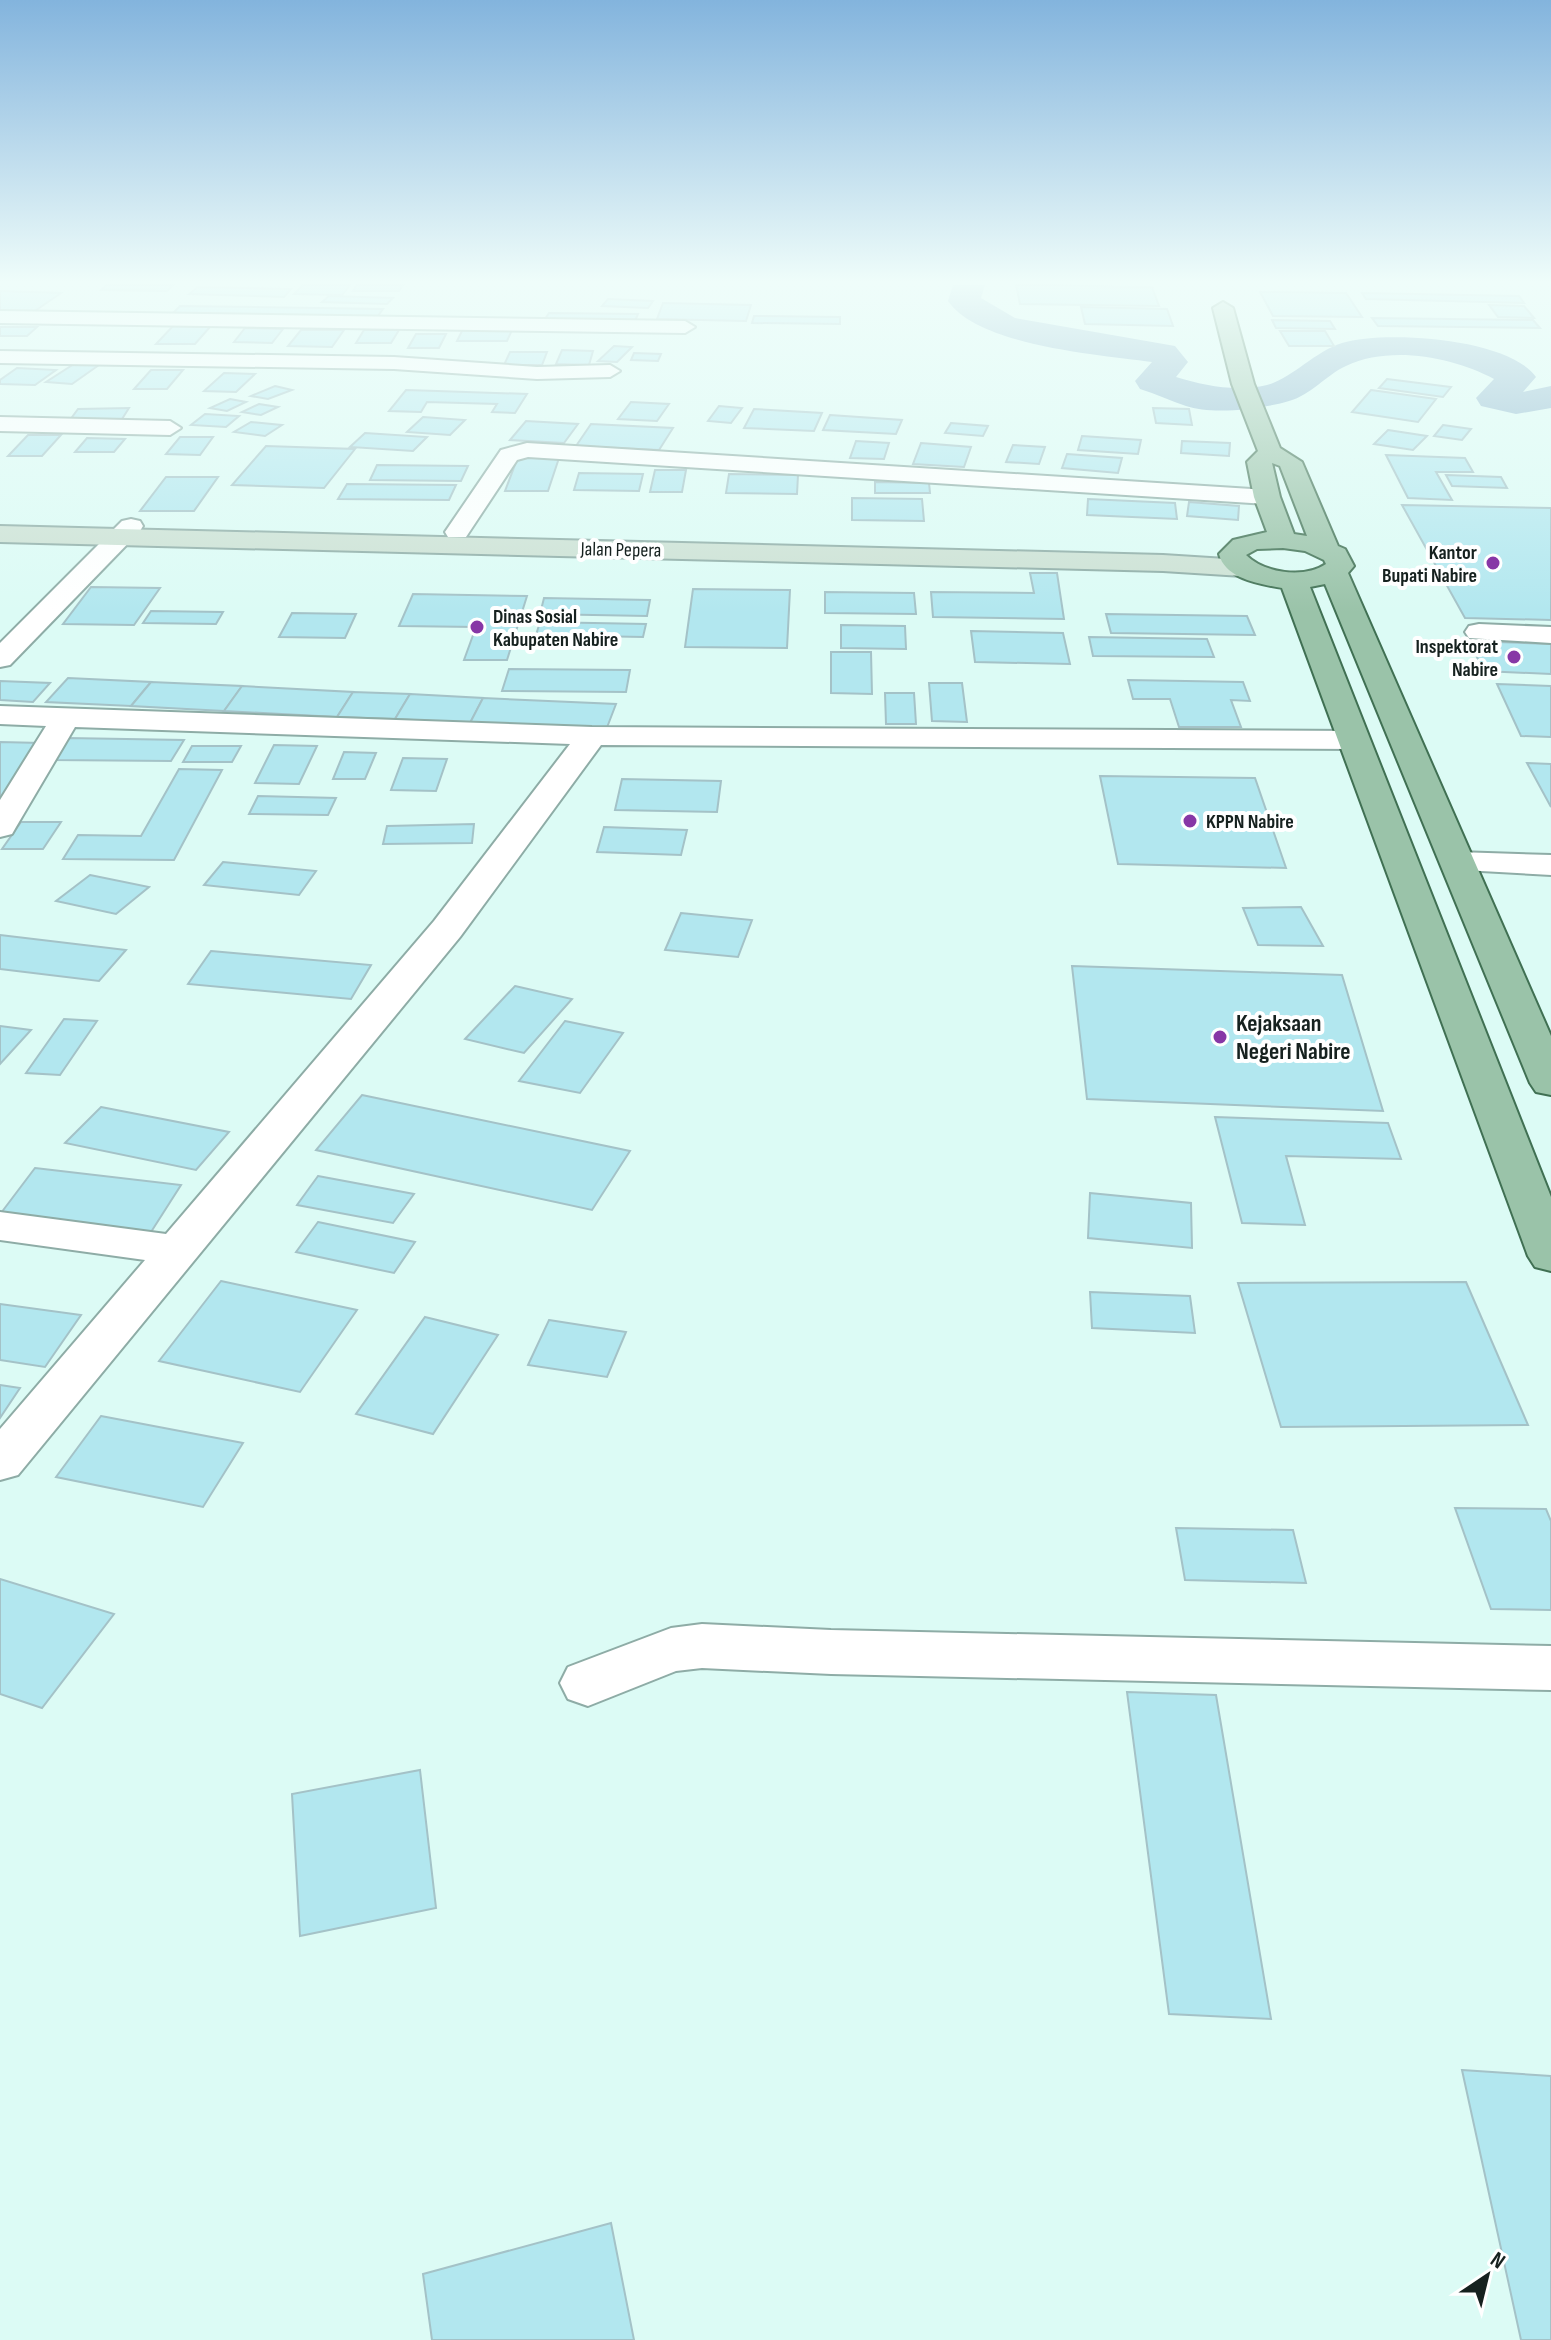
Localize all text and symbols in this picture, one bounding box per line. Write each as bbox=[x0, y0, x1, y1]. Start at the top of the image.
street label: Jalan Pepera bbox=[579, 537, 662, 563]
place label: Kantor Bupati Nabire bbox=[1382, 541, 1477, 588]
marker: Kantor Bupati Nabire bbox=[1484, 554, 1502, 572]
place label: Dinas Sosial Kabupaten Nabire bbox=[493, 605, 618, 652]
marker: Dinas Sosial Kabupaten Nabire bbox=[468, 618, 486, 636]
place label: Inspektorat Nabire bbox=[1415, 635, 1498, 682]
marker: Inspektorat Nabire bbox=[1505, 648, 1523, 666]
place label: KPPN Nabire bbox=[1206, 810, 1294, 834]
marker: KPPN Nabire bbox=[1181, 812, 1199, 830]
place label: Kejaksaan Negeri Nabire bbox=[1236, 1009, 1351, 1066]
marker: Kejaksaan Negeri Nabire bbox=[1211, 1028, 1229, 1046]
north arrow bbox=[1447, 2236, 1527, 2316]
text: N bbox=[1485, 2246, 1510, 2275]

